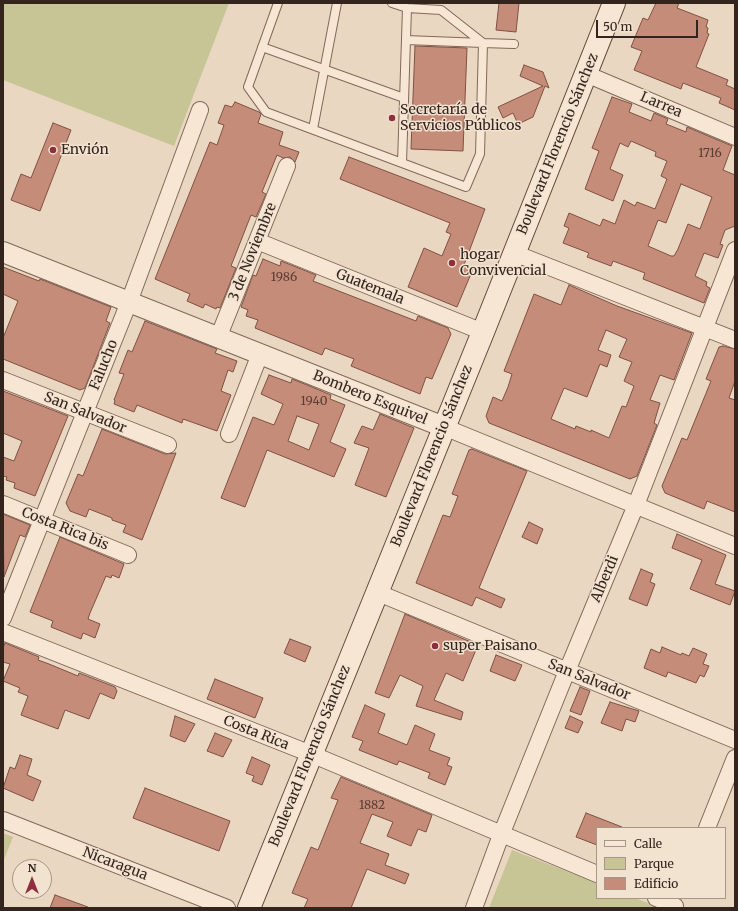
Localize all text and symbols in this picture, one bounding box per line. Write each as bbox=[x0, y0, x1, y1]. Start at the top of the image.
scale bar bbox=[598, 12, 700, 38]
text: 50 m bbox=[603, 19, 632, 34]
street label: Boulevard Florencio Sánchez bbox=[514, 51, 602, 237]
street label: Larrea bbox=[638, 89, 684, 121]
place label: Secretaría de Servicios Públicos bbox=[400, 102, 521, 134]
marker: Secretaría de Servicios Públicos bbox=[387, 113, 397, 123]
place label: Envión bbox=[61, 142, 109, 158]
marker: Envión bbox=[48, 145, 58, 155]
house number: 1716 bbox=[698, 147, 722, 161]
street label: 3 de Noviembre bbox=[226, 200, 280, 304]
place label: hogar Convivencial bbox=[460, 247, 546, 280]
marker: hogar Convivencial bbox=[447, 258, 457, 268]
street label: Guatemala bbox=[333, 266, 407, 308]
house number: 1986 bbox=[271, 271, 297, 285]
street label: Falucho bbox=[86, 337, 122, 393]
street label: Boulevard Florencio Sánchez bbox=[388, 363, 476, 549]
street label: Bombero Esquivel bbox=[310, 367, 430, 429]
street label: San Salvador bbox=[41, 389, 129, 437]
house number: 1940 bbox=[301, 395, 327, 409]
street label: Costa Rica bis bbox=[19, 504, 111, 554]
street label: Alberdi bbox=[588, 553, 622, 605]
place label: super Paisano bbox=[443, 638, 537, 654]
marker: super Paisano bbox=[430, 641, 440, 651]
street label: San Salvador bbox=[545, 656, 633, 704]
street label: Boulevard Florencio Sánchez bbox=[266, 663, 354, 849]
street label: Costa Rica bbox=[221, 712, 291, 754]
house number: 1882 bbox=[359, 799, 385, 813]
legend bbox=[596, 827, 726, 899]
text: Calle bbox=[634, 836, 662, 851]
street label: Nicaragua bbox=[80, 844, 150, 884]
text: Parque bbox=[634, 856, 674, 871]
north arrow bbox=[12, 859, 52, 899]
text: N bbox=[28, 861, 36, 875]
text: Edificio bbox=[634, 876, 678, 891]

